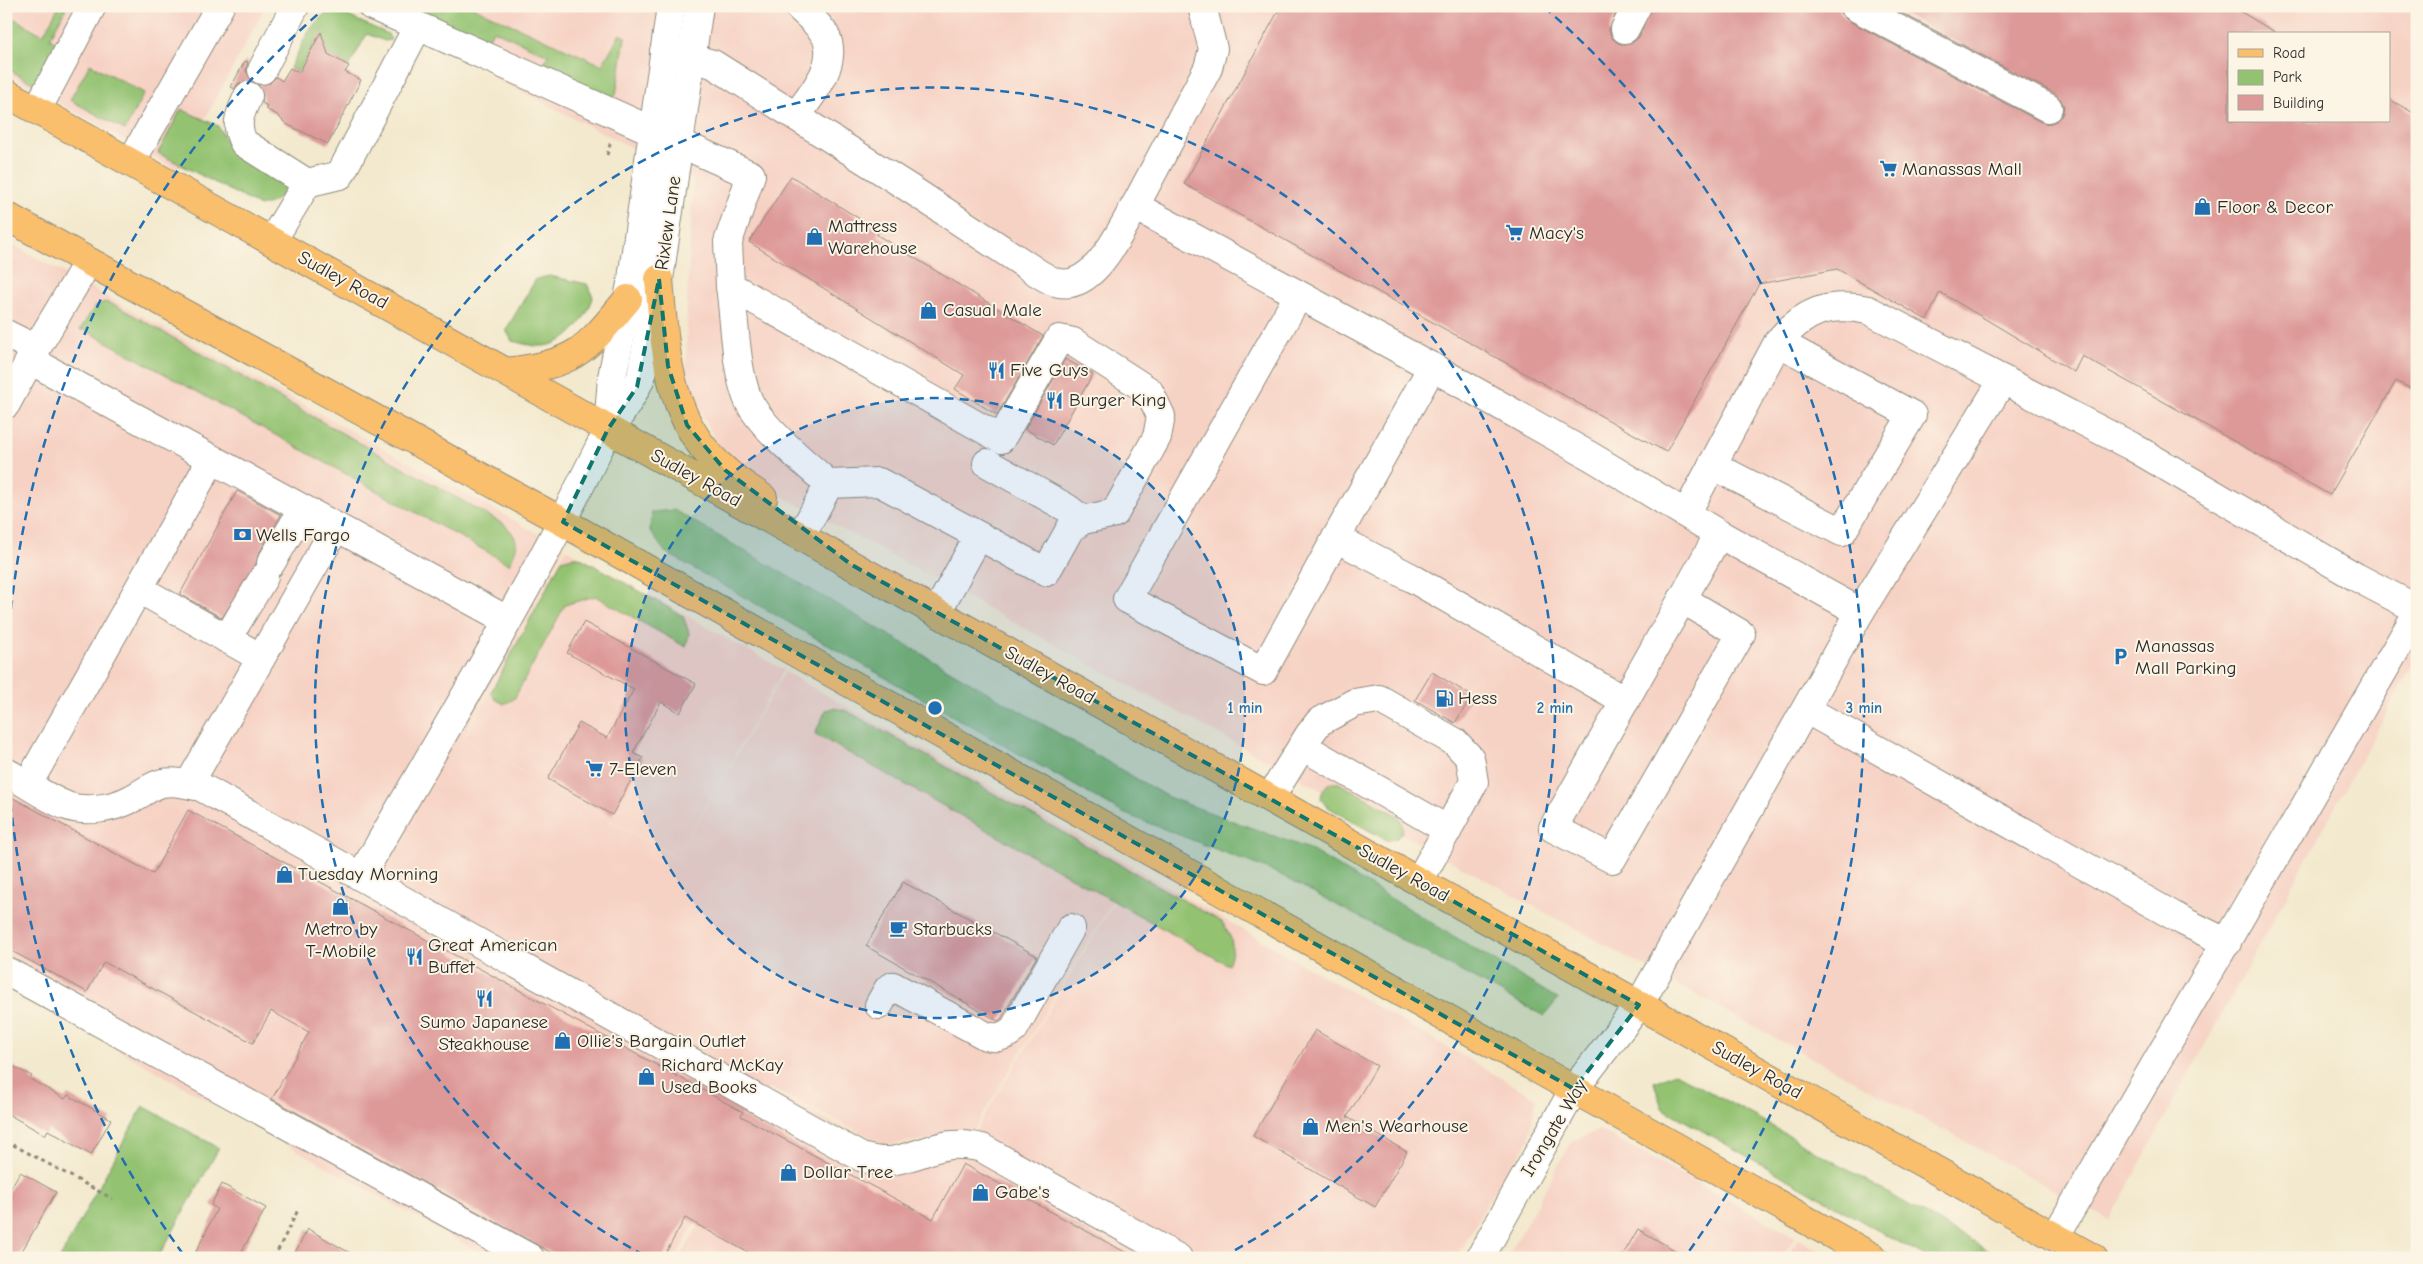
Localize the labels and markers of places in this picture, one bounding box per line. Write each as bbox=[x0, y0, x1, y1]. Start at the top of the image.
place label: Manassas Mall bbox=[1902, 158, 2022, 180]
supermarket icon: Manassas Mall bbox=[1878, 159, 1898, 179]
place label: Floor & Decor bbox=[2217, 196, 2333, 218]
shop icon: Floor & Decor bbox=[2193, 197, 2213, 217]
place label: Mattress Warehouse bbox=[828, 215, 917, 259]
place label: Macy's bbox=[1529, 222, 1584, 244]
supermarket icon: Macy's bbox=[1505, 223, 1525, 243]
shop icon: Mattress Warehouse bbox=[804, 227, 824, 247]
place label: Casual Male bbox=[943, 299, 1042, 321]
shop icon: Casual Male bbox=[919, 300, 939, 320]
place label: Five Guys bbox=[1010, 359, 1089, 381]
restaurant icon: Five Guys bbox=[986, 360, 1006, 380]
place label: Burger King bbox=[1069, 389, 1166, 411]
restaurant icon: Burger King bbox=[1045, 390, 1065, 410]
place label: Wells Fargo bbox=[256, 524, 350, 546]
bank icon: Wells Fargo bbox=[232, 525, 252, 545]
place label: Manassas Mall Parking bbox=[2135, 635, 2237, 679]
parking icon: Manassas Mall Parking bbox=[2111, 647, 2131, 667]
place label: Hess bbox=[1458, 687, 1497, 709]
fuel station icon: Hess bbox=[1434, 688, 1454, 708]
centre of rings bbox=[926, 699, 944, 717]
place label: 7-Eleven bbox=[609, 758, 677, 780]
supermarket icon: 7-Eleven bbox=[585, 759, 605, 779]
place label: Tuesday Morning bbox=[298, 863, 439, 885]
shop icon: Tuesday Morning bbox=[274, 864, 294, 884]
shop icon: Metro by T-Mobile bbox=[331, 896, 351, 916]
place label: Metro by T-Mobile bbox=[304, 918, 378, 962]
place label: Starbucks bbox=[913, 918, 992, 940]
cafe icon: Starbucks bbox=[889, 919, 909, 939]
place label: Great American Buffet bbox=[428, 934, 558, 978]
restaurant icon: Great American Buffet bbox=[404, 946, 424, 966]
restaurant icon: Sumo Japanese Steakhouse bbox=[474, 989, 494, 1009]
place label: Sumo Japanese Steakhouse bbox=[420, 1011, 548, 1055]
place label: Ollie's Bargain Outlet bbox=[577, 1030, 746, 1052]
shop icon: Ollie's Bargain Outlet bbox=[553, 1031, 573, 1051]
place label: Richard McKay Used Books bbox=[661, 1054, 784, 1098]
shop icon: Richard McKay Used Books bbox=[637, 1066, 657, 1086]
place label: Men's Wearhouse bbox=[1325, 1115, 1468, 1137]
shop icon: Men's Wearhouse bbox=[1301, 1116, 1321, 1136]
place label: Dollar Tree bbox=[803, 1161, 893, 1183]
shop icon: Dollar Tree bbox=[779, 1162, 799, 1182]
place label: Gabe's bbox=[995, 1181, 1050, 1203]
shop icon: Gabe's bbox=[971, 1182, 991, 1202]

